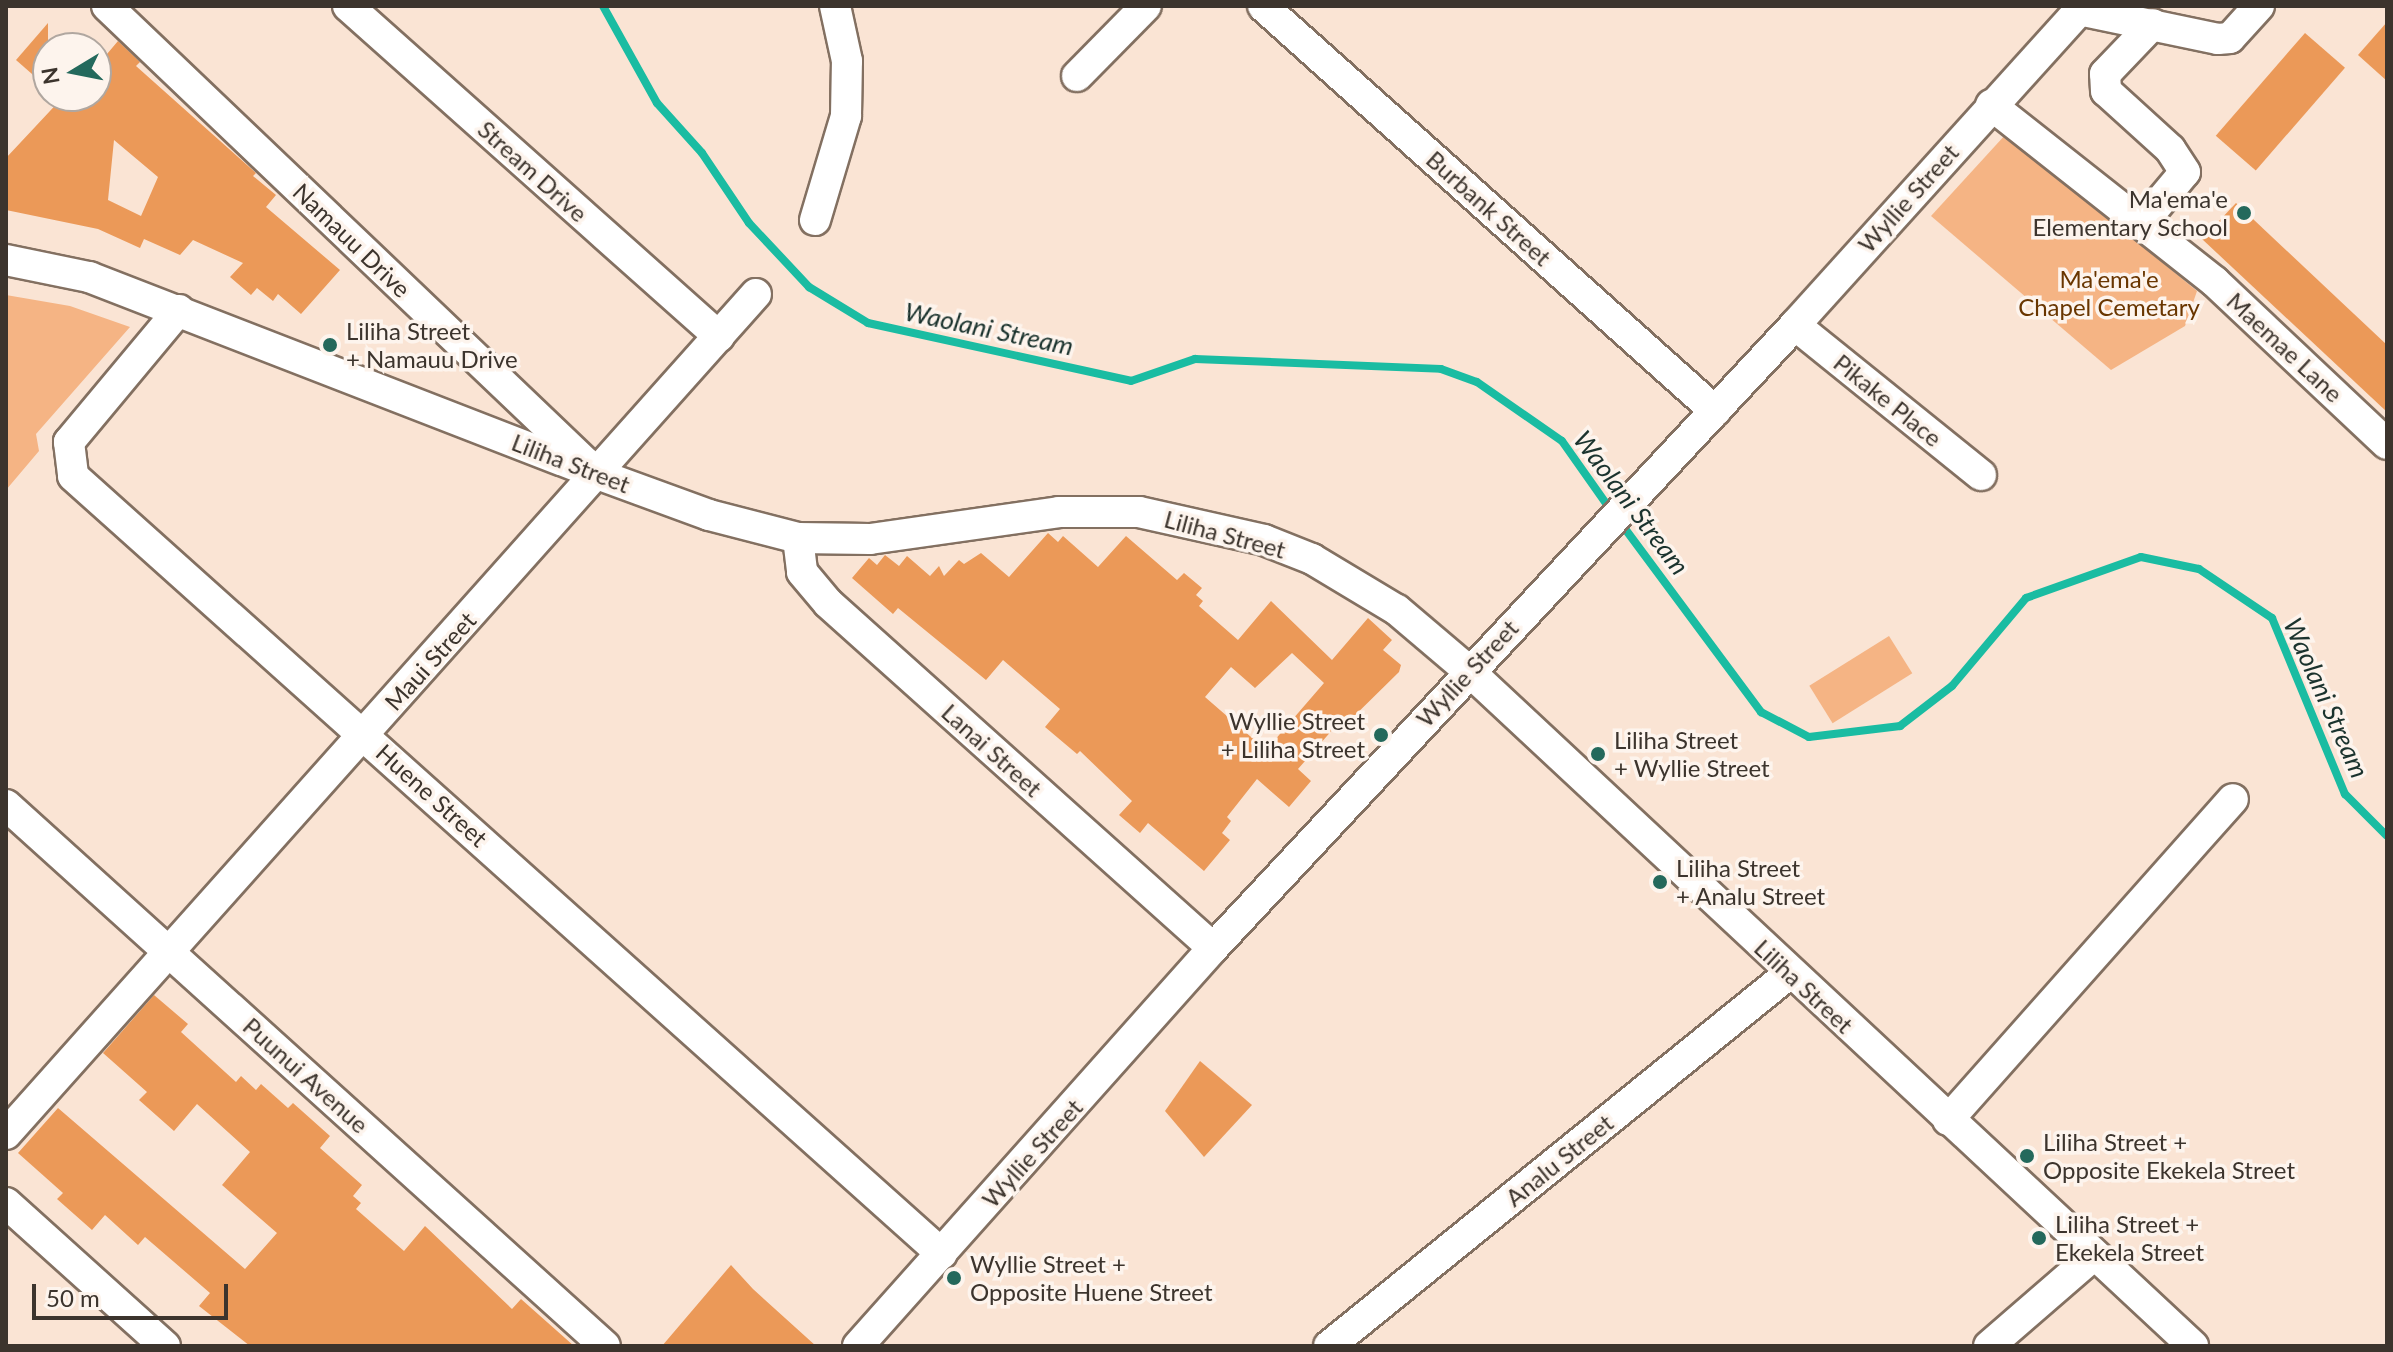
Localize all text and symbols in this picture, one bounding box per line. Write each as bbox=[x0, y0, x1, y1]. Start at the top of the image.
north arrow bbox=[32, 32, 112, 112]
text: N bbox=[35, 65, 65, 87]
street label: Stream Drive bbox=[472, 114, 594, 228]
street label: Wyllie Street bbox=[1852, 138, 1964, 258]
street label: Burbank Street bbox=[1421, 145, 1557, 271]
street label: Namauu Drive bbox=[287, 177, 417, 303]
place label: Ma'ema'e Elementary School bbox=[2032, 185, 2228, 241]
marker: Ma'ema'e Elementary School bbox=[2235, 204, 2253, 222]
park label: Ma'ema'e Chapel Cemetary bbox=[2018, 265, 2200, 321]
street label: Maemae Lane bbox=[2221, 286, 2349, 408]
water label: Waolani Stream bbox=[902, 296, 1076, 362]
place label: Liliha Street + Namauu Drive bbox=[346, 317, 518, 373]
marker: Liliha Street + Namauu Drive bbox=[321, 336, 339, 354]
street label: Pikake Place bbox=[1828, 348, 1948, 452]
water label: Waolani Stream bbox=[1567, 425, 1695, 581]
street label: Liliha Street bbox=[508, 427, 634, 499]
street label: Liliha Street bbox=[1161, 504, 1289, 564]
street label: Maui Street bbox=[378, 606, 482, 716]
street label: Wyllie Street bbox=[1410, 613, 1524, 733]
water label: Waolani Stream bbox=[2277, 613, 2375, 783]
street label: Lanai Street bbox=[936, 698, 1048, 802]
place label: Wyllie Street + Liliha Street bbox=[1221, 707, 1365, 763]
marker: Wyllie Street + Liliha Street bbox=[1372, 726, 1390, 744]
place label: Liliha Street + Wyllie Street bbox=[1614, 726, 1770, 782]
street label: Huene Street bbox=[371, 738, 493, 852]
marker: Liliha Street + Wyllie Street bbox=[1589, 745, 1607, 763]
place label: Liliha Street + Analu Street bbox=[1676, 854, 1826, 910]
marker: Liliha Street + Analu Street bbox=[1651, 873, 1669, 891]
street label: Liliha Street bbox=[1749, 933, 1859, 1039]
street label: Puunui Avenue bbox=[237, 1011, 375, 1139]
street label: Wyllie Street bbox=[976, 1093, 1088, 1213]
street label: Analu Street bbox=[1499, 1108, 1619, 1212]
place label: Liliha Street + Opposite Ekekela Street bbox=[2043, 1128, 2295, 1184]
marker: Liliha Street + Opposite Ekekela Street bbox=[2018, 1147, 2036, 1165]
place label: Liliha Street + Ekekela Street bbox=[2055, 1210, 2204, 1266]
marker: Liliha Street + Ekekela Street bbox=[2030, 1229, 2048, 1247]
place label: Wyllie Street + Opposite Huene Street bbox=[970, 1250, 1213, 1306]
scale bar bbox=[36, 1268, 232, 1318]
marker: Wyllie Street + Opposite Huene Street bbox=[945, 1269, 963, 1287]
text: 50 m bbox=[46, 1283, 100, 1312]

